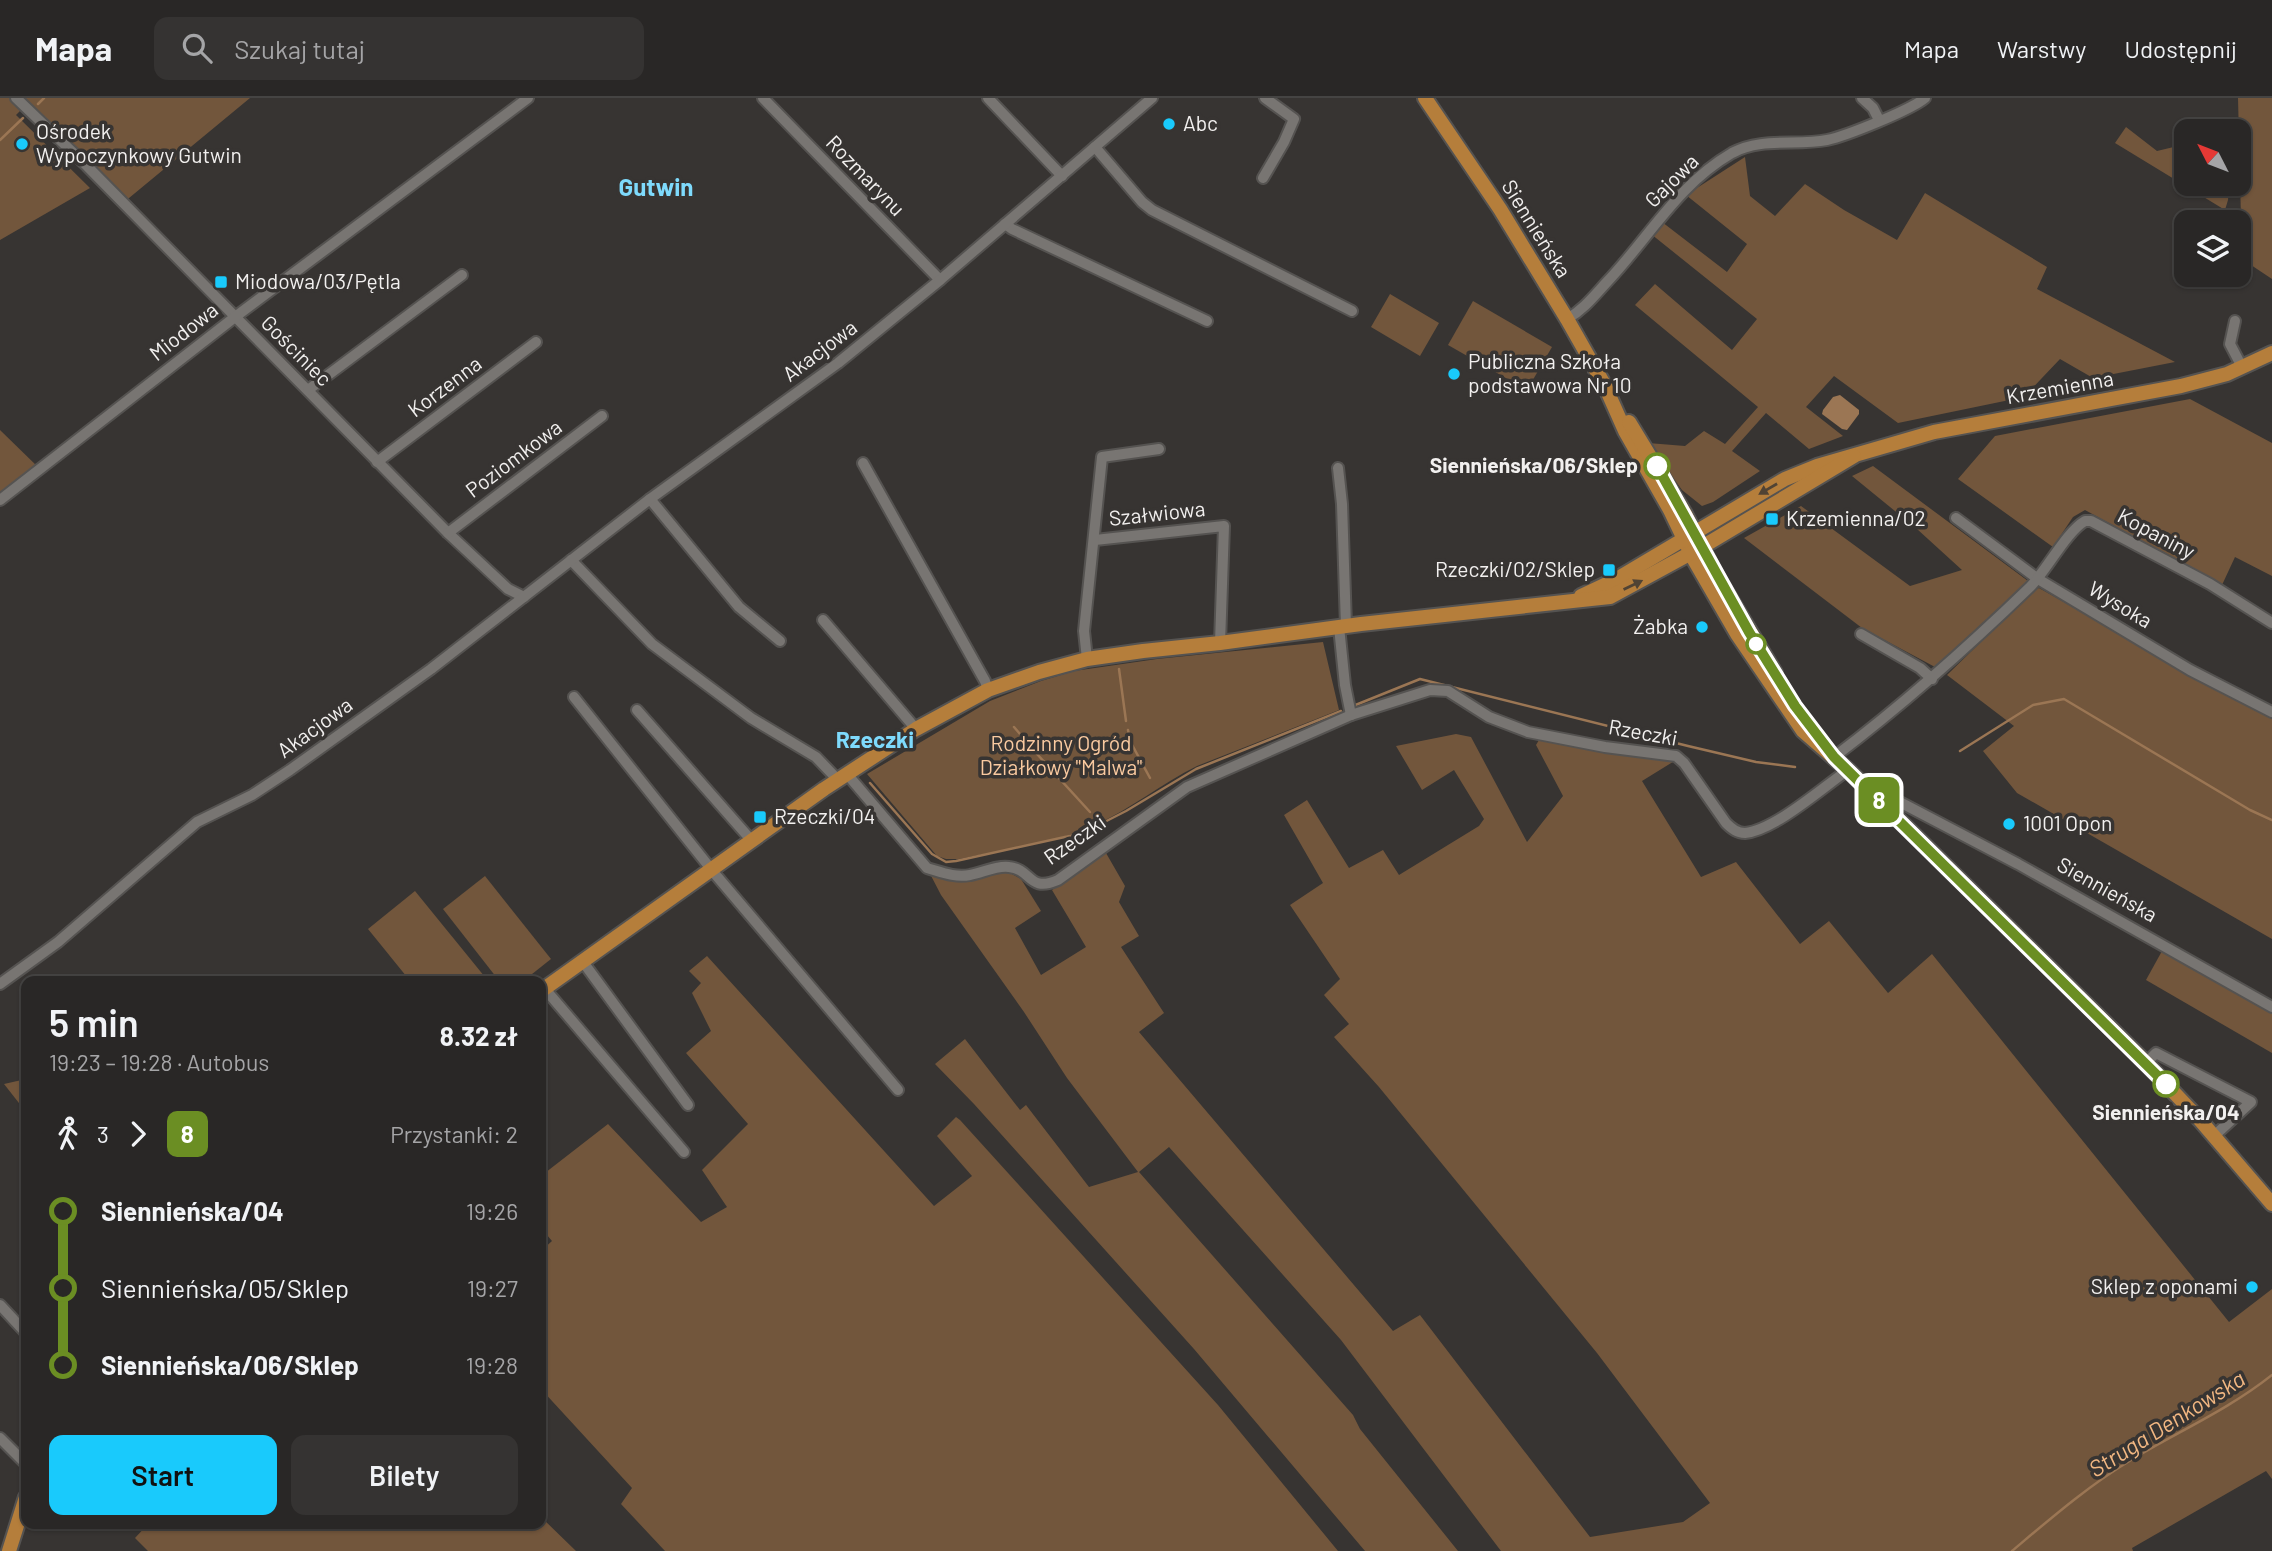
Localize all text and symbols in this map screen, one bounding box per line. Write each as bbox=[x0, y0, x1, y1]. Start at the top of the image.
search box bbox=[154, 17, 644, 80]
text: Mapa bbox=[35, 28, 112, 68]
icon: search bbox=[178, 29, 216, 67]
text: Szukaj tutaj bbox=[234, 33, 365, 64]
text: Mapa bbox=[1904, 34, 1959, 63]
text: Warstwy bbox=[1997, 34, 2086, 63]
text: Udostępnij bbox=[2124, 34, 2237, 63]
place label: Abc bbox=[1183, 110, 1218, 135]
marker: Abc bbox=[1161, 116, 1177, 132]
place label: Ośrodek Wypoczynkowy Gutwin bbox=[36, 118, 242, 167]
north arrow bbox=[2174, 119, 2250, 196]
map controls bbox=[2174, 119, 2251, 287]
street label: Rozmarynu bbox=[822, 130, 911, 220]
marker: Ośrodek Wypoczynkowy Gutwin bbox=[14, 136, 30, 152]
street label: Gajowa bbox=[1639, 148, 1703, 212]
district label: Gutwin bbox=[619, 172, 693, 201]
street label: Siennieńska bbox=[1497, 175, 1577, 282]
button: layers bbox=[2174, 210, 2251, 287]
place label: Miodowa/03/Pętla bbox=[235, 268, 401, 293]
marker: Miodowa/03/Pętla bbox=[213, 274, 229, 290]
street label: Miodowa bbox=[144, 296, 222, 365]
street label: Gościniec bbox=[257, 309, 338, 390]
street label: Akacjowa bbox=[777, 314, 861, 386]
place label: Publiczna Szkoła podstawowa Nr 10 bbox=[1468, 348, 1632, 397]
street label: Korzenna bbox=[402, 350, 486, 422]
street label: Krzemienna bbox=[2004, 365, 2115, 408]
marker: Publiczna Szkoła podstawowa Nr 10 bbox=[1446, 366, 1462, 382]
street label: Poziomkowa bbox=[460, 414, 566, 502]
place label: Siennieńska/06/Sklep bbox=[1430, 452, 1638, 477]
marker: Siennieńska/06/Sklep bbox=[1644, 453, 1670, 479]
one-way arrow bbox=[1758, 483, 1777, 495]
street label: Szałwiowa bbox=[1107, 495, 1206, 530]
street label: Kopaniny bbox=[2114, 502, 2200, 564]
place label: Krzemienna/02 bbox=[1786, 505, 1926, 530]
marker: Krzemienna/02 bbox=[1764, 511, 1780, 527]
place label: Rzeczki/02/Sklep bbox=[1435, 556, 1595, 581]
marker: Rzeczki/02/Sklep bbox=[1601, 562, 1617, 578]
street label: Wysoka bbox=[2084, 575, 2157, 632]
one-way arrow bbox=[1623, 580, 1643, 591]
place label: Żabka bbox=[1633, 613, 1688, 638]
marker: Żabka bbox=[1694, 619, 1710, 635]
unlabelled marker bbox=[1746, 634, 1766, 654]
street label: Akacjowa bbox=[272, 691, 356, 762]
street label: Rzeczki bbox=[1607, 713, 1680, 750]
district label: Rzeczki bbox=[836, 725, 914, 753]
park label: Rodzinny Ogród Działkowy "Malwa" bbox=[980, 730, 1142, 779]
line badge: 8 bbox=[1856, 777, 1902, 823]
text: 8 bbox=[1873, 785, 1885, 814]
place label: Rzeczki/04 bbox=[774, 803, 875, 828]
marker: Rzeczki/04 bbox=[752, 809, 768, 825]
street label: Rzeczki bbox=[1038, 809, 1110, 869]
place label: 1001 Opon bbox=[2023, 810, 2112, 835]
marker: 1001 Opon bbox=[2001, 816, 2017, 832]
street label: Siennieńska bbox=[2053, 851, 2162, 926]
text: 5 min bbox=[49, 999, 139, 1045]
text: 8.32 zł bbox=[440, 1020, 518, 1051]
text: 19:23 – 19:28 · Autobus bbox=[49, 1048, 269, 1076]
marker: Siennieńska/04 bbox=[2153, 1071, 2179, 1097]
place label: Siennieńska/04 bbox=[2092, 1099, 2240, 1124]
icon: walk bbox=[49, 1115, 87, 1153]
icon: forward bbox=[119, 1115, 157, 1153]
text: 8 bbox=[181, 1119, 194, 1148]
text: 3 bbox=[97, 1120, 109, 1148]
text: Przystanki: 2 bbox=[390, 1120, 518, 1148]
text: Siennieńska/04 bbox=[101, 1195, 284, 1226]
text: 19:26 bbox=[466, 1197, 518, 1225]
text: Siennieńska/05/Sklep bbox=[101, 1272, 349, 1303]
place label: Sklep z oponami bbox=[2091, 1273, 2238, 1298]
text: 19:27 bbox=[467, 1274, 518, 1302]
marker: Sklep z oponami bbox=[2244, 1279, 2260, 1295]
text: Siennieńska/06/Sklep bbox=[101, 1349, 359, 1380]
text: 19:28 bbox=[466, 1351, 518, 1379]
water label: Struga Denkowska bbox=[2083, 1364, 2250, 1482]
button: Start bbox=[49, 1435, 277, 1515]
button: Bilety bbox=[291, 1435, 518, 1515]

